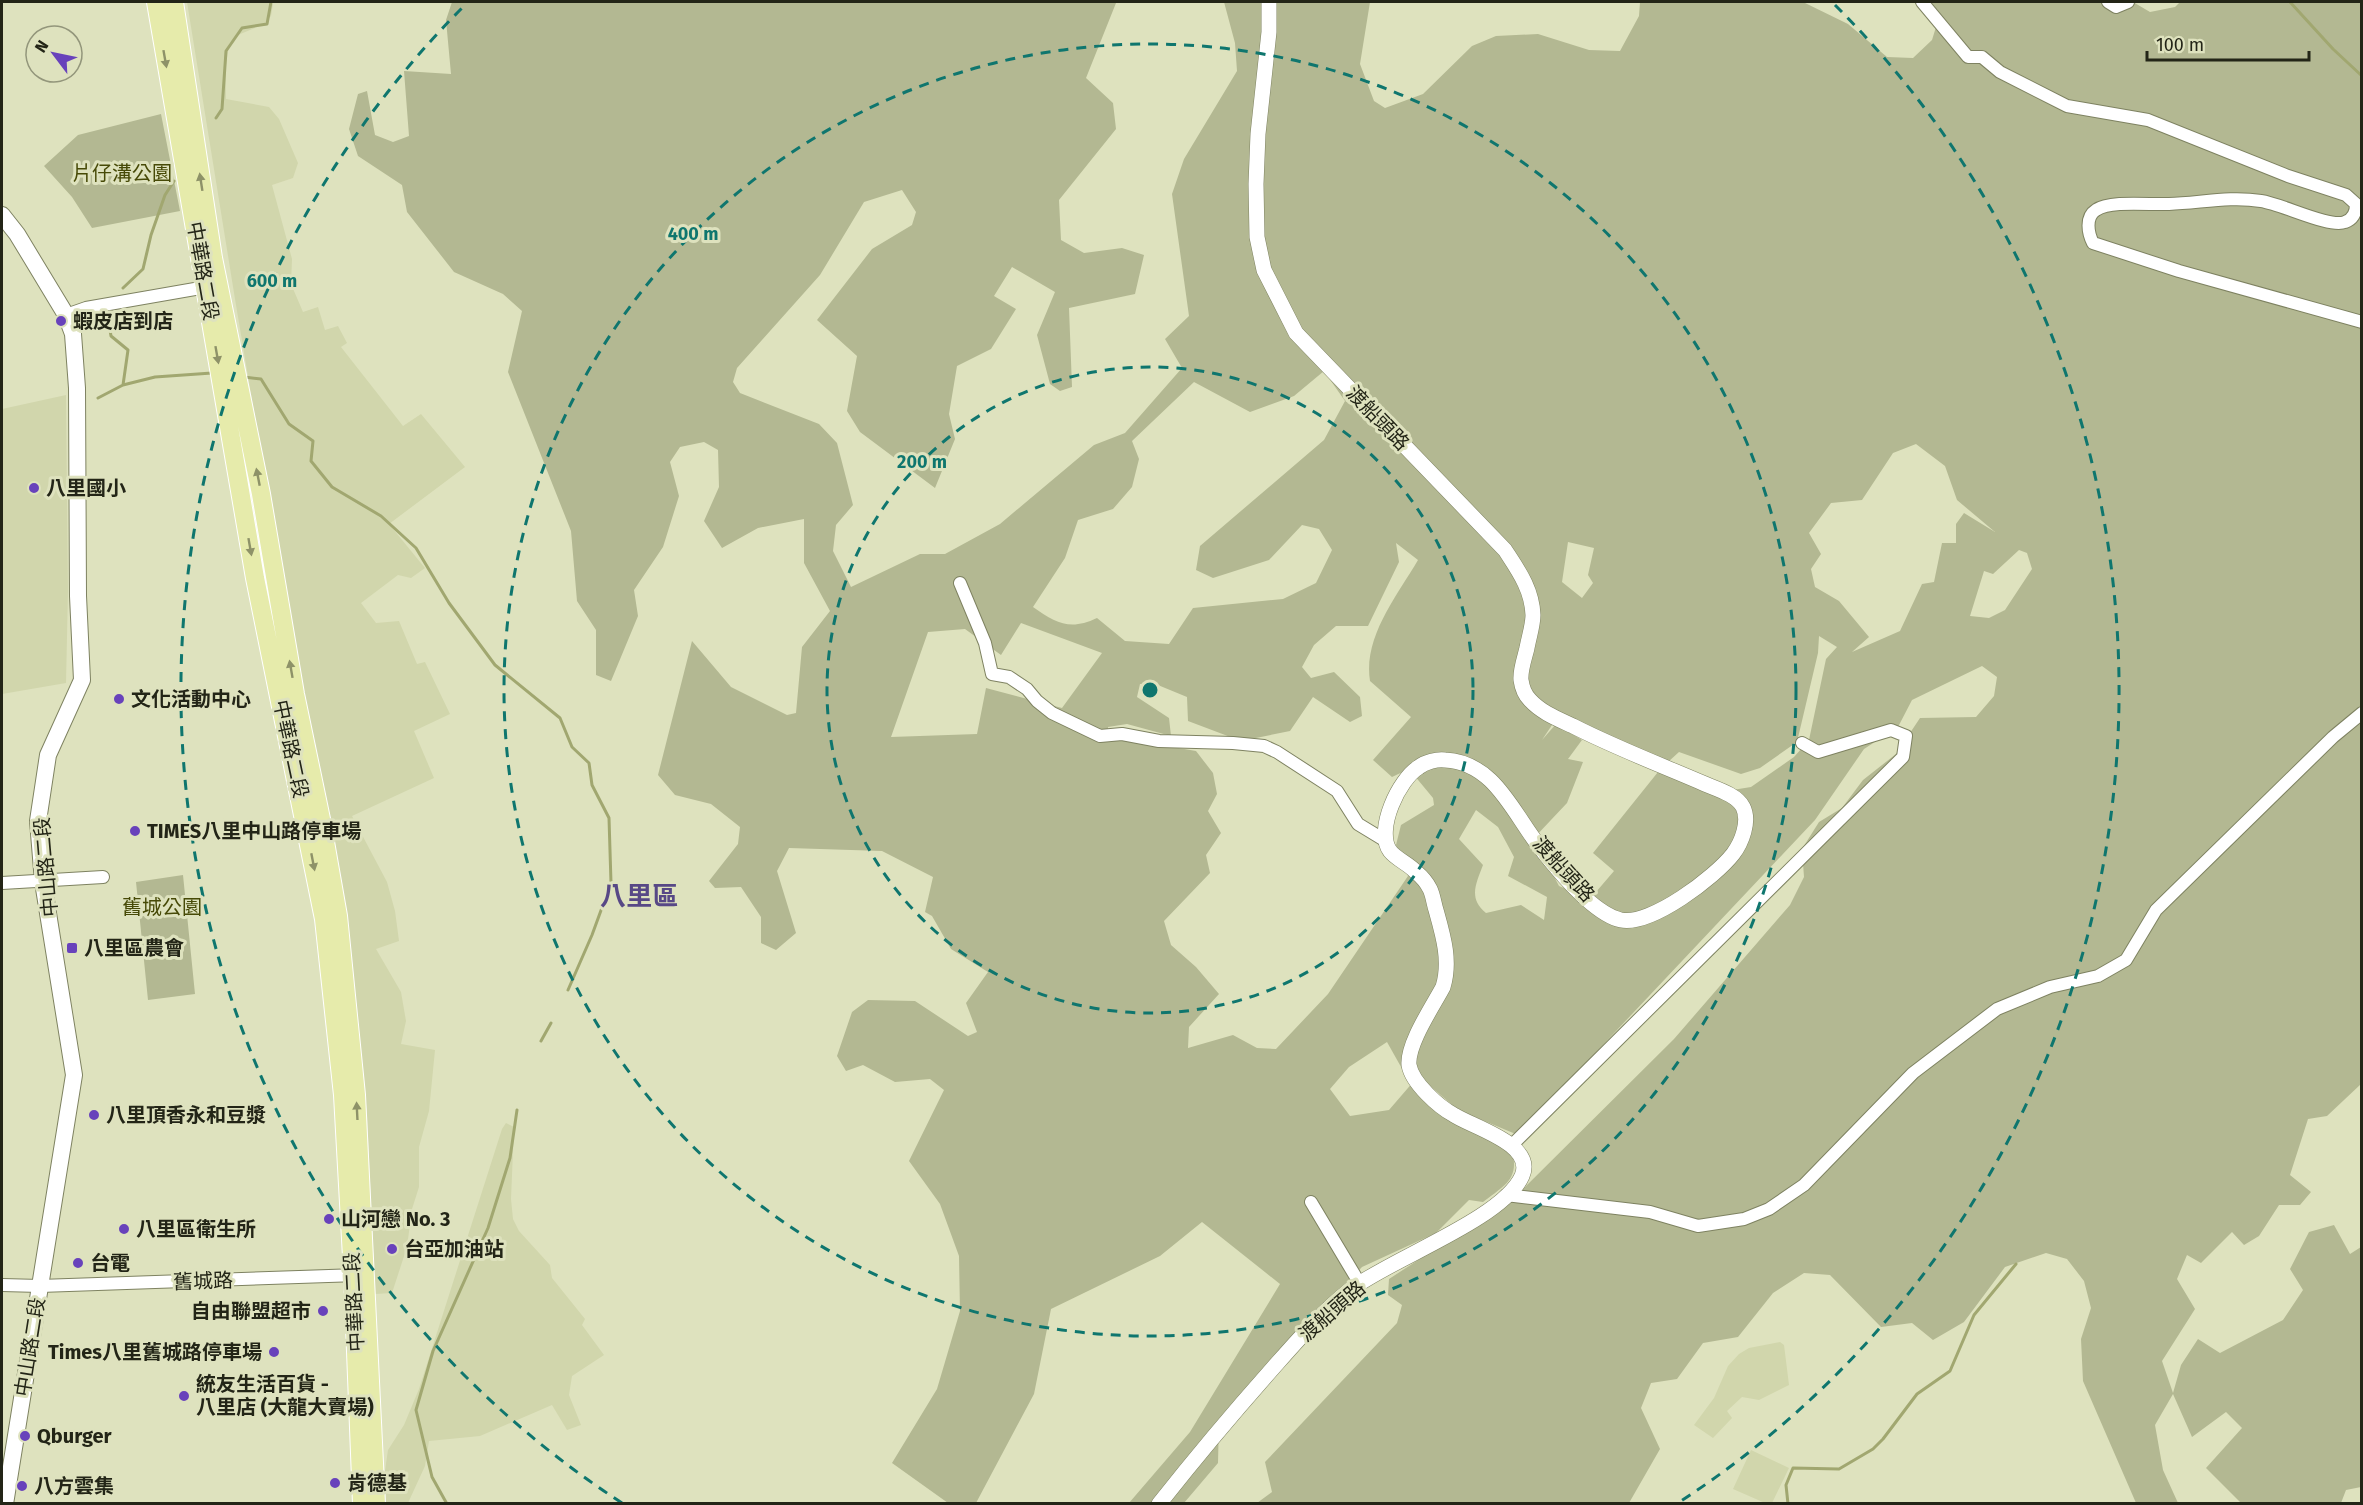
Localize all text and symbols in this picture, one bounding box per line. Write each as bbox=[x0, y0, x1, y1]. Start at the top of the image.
north arrow bbox=[24, 24, 84, 84]
scale bar bbox=[2147, 24, 2309, 62]
text: 100 m bbox=[2156, 34, 2204, 56]
text: N bbox=[31, 37, 53, 56]
one-way arrow bbox=[160, 50, 169, 69]
park label: 片仔溝公園 bbox=[72, 161, 172, 185]
one-way arrow bbox=[197, 173, 206, 192]
street label: 中華路二段 bbox=[182, 220, 224, 322]
text: 400 m bbox=[668, 223, 718, 245]
text: 600 m bbox=[247, 270, 297, 292]
place label: 蝦皮店到店 bbox=[73, 309, 173, 333]
marker: 蝦皮店到店 bbox=[54, 314, 68, 328]
one-way arrow bbox=[213, 345, 222, 364]
street label: 渡船頭路 bbox=[1342, 381, 1414, 455]
text: 200 m bbox=[897, 451, 947, 473]
one-way arrow bbox=[252, 468, 262, 486]
place label: 八里國小 bbox=[46, 476, 126, 500]
marker: 八里國小 bbox=[27, 481, 41, 495]
one-way arrow bbox=[245, 538, 254, 557]
one-way arrow bbox=[286, 660, 295, 679]
centre of rings bbox=[1140, 680, 1160, 700]
place label: 文化活動中心 bbox=[131, 687, 251, 711]
marker: 文化活動中心 bbox=[112, 692, 126, 706]
street label: 中華路二段 bbox=[269, 698, 313, 800]
street label: 中山路二段 bbox=[30, 816, 62, 918]
place label: TIMES八里中山路停車場 bbox=[147, 819, 361, 843]
marker: TIMES八里中山路停車場 bbox=[128, 824, 142, 838]
street label: 渡船頭路 bbox=[1528, 831, 1600, 907]
one-way arrow bbox=[309, 852, 318, 871]
district label: 八里區 bbox=[600, 881, 678, 912]
park label: 舊城公園 bbox=[122, 895, 202, 919]
place label: 八里區農會 bbox=[84, 936, 184, 960]
marker: 八里區農會 bbox=[65, 941, 79, 955]
one-way arrow bbox=[353, 1101, 362, 1120]
place label: 八里頂香永和豆漿 bbox=[106, 1103, 266, 1127]
marker: 八里頂香永和豆漿 bbox=[87, 1108, 101, 1122]
place label: 山河戀 No. 3 bbox=[341, 1207, 450, 1231]
marker: 山河戀 No. 3 bbox=[322, 1212, 336, 1226]
place label: 八里區衛生所 bbox=[136, 1217, 256, 1241]
marker: 八里區衛生所 bbox=[117, 1222, 131, 1236]
place label: 台亞加油站 bbox=[404, 1237, 504, 1261]
marker: 台亞加油站 bbox=[385, 1242, 399, 1256]
place label: 台電 bbox=[90, 1251, 130, 1275]
street label: 中華路二段 bbox=[339, 1251, 369, 1353]
marker: 台電 bbox=[71, 1256, 85, 1270]
street label: 舊城路 bbox=[173, 1268, 233, 1294]
street label: 渡船頭路 bbox=[1294, 1276, 1370, 1346]
street label: 中山路二段 bbox=[10, 1296, 50, 1398]
place label: 自由聯盟超市 bbox=[191, 1299, 311, 1323]
marker: 自由聯盟超市 bbox=[316, 1304, 330, 1318]
place label: Times八里舊城路停車場 bbox=[48, 1340, 262, 1364]
marker: Times八里舊城路停車場 bbox=[267, 1345, 281, 1359]
place label: 統友生活百貨 - 八里店 (大龍大賣場) bbox=[196, 1372, 374, 1419]
marker: 統友生活百貨 - 八里店 (大龍大賣場) bbox=[177, 1389, 191, 1403]
place label: Qburger bbox=[37, 1424, 113, 1448]
marker: Qburger bbox=[18, 1429, 32, 1443]
place label: 肯德基 bbox=[347, 1471, 407, 1495]
place label: 八方雲集 bbox=[34, 1474, 114, 1498]
marker: 肯德基 bbox=[328, 1476, 342, 1490]
marker: 八方雲集 bbox=[15, 1479, 29, 1493]

